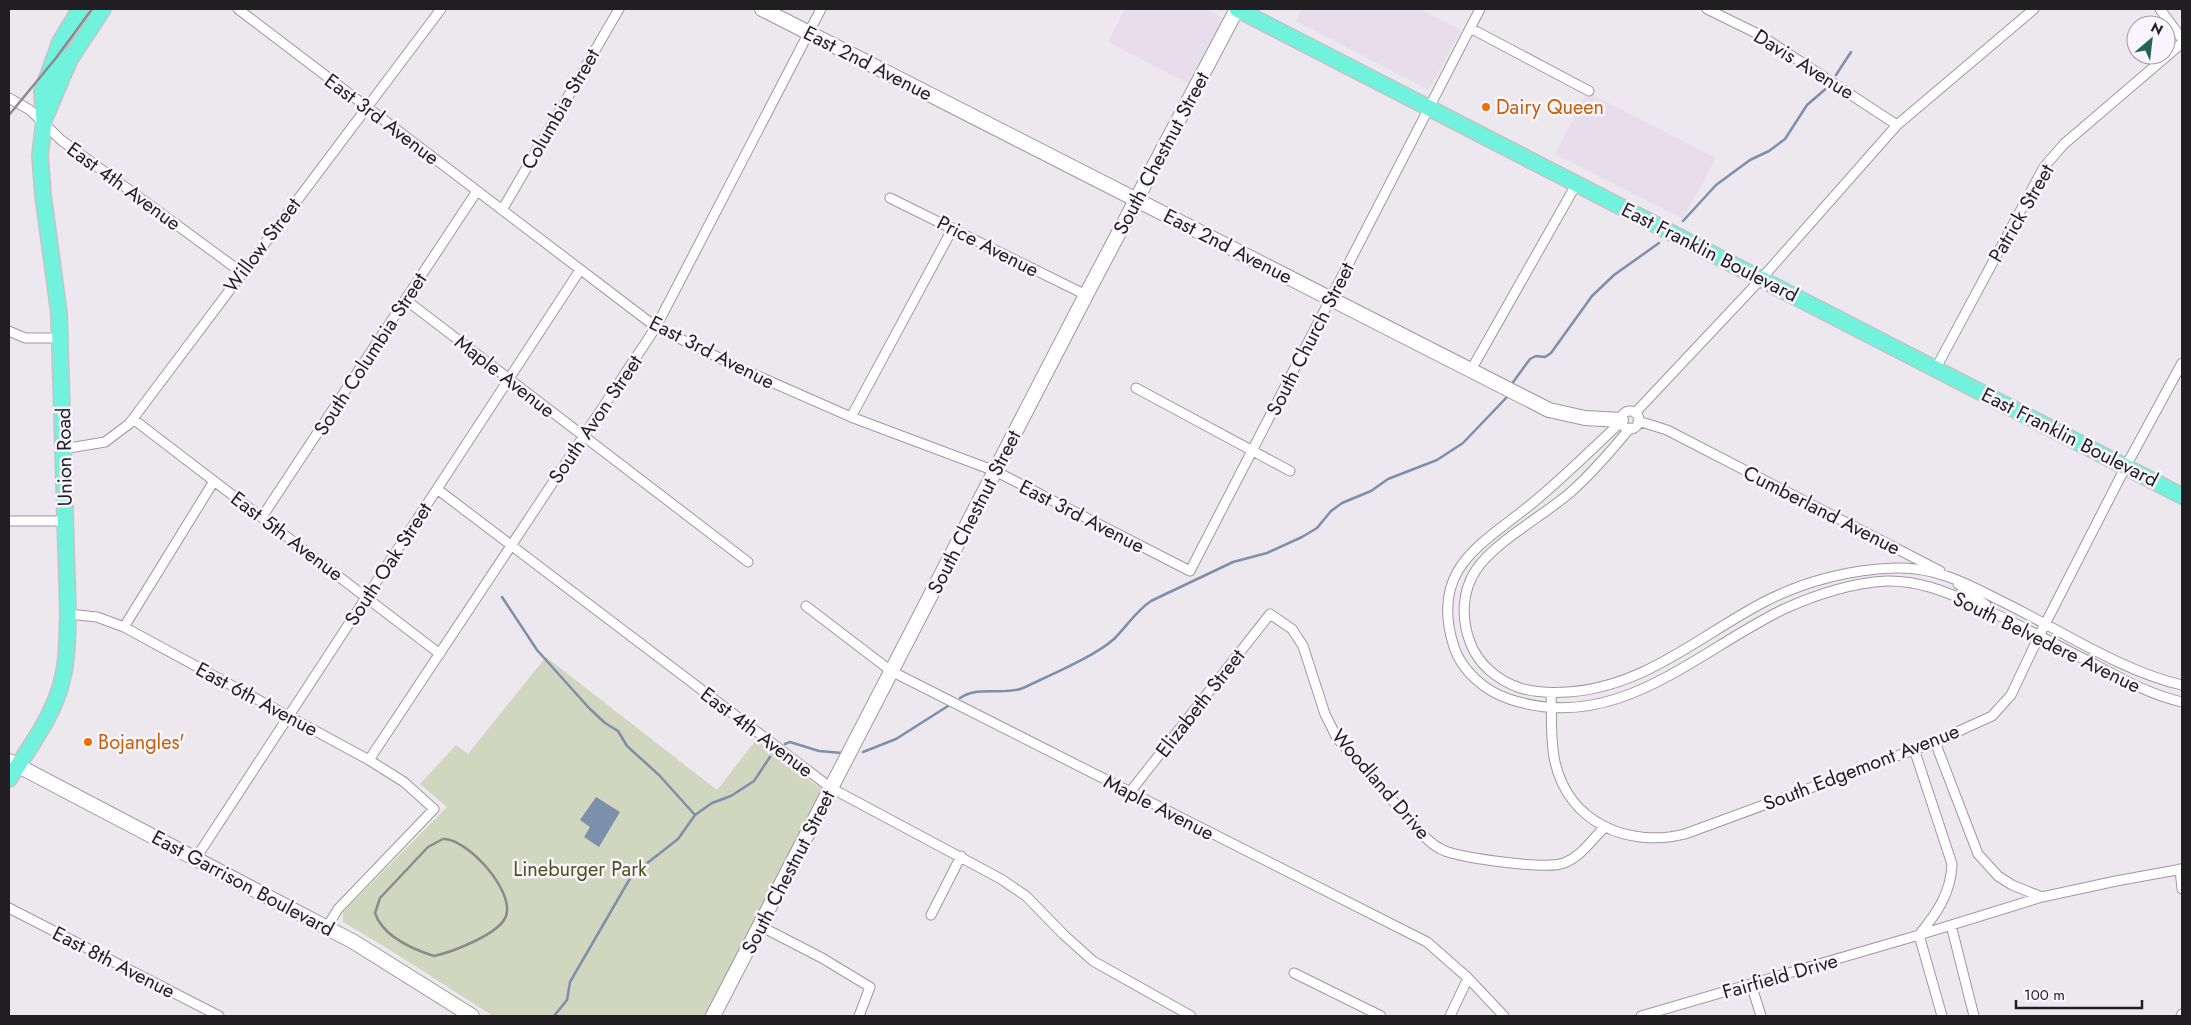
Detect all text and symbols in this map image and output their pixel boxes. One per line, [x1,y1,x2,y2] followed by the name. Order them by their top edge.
[2126,15,2176,65] north arrow
[2147,17,2167,40] text: N
[798,19,937,108] street label: East 2nd Avenue
[1748,22,1860,107] street label: Davis Avenue
[514,43,607,175] street label: Columbia Street
[318,67,445,172] street label: East 3rd Avenue
[1106,67,1217,240] street label: South Chestnut Street
[1496,93,1604,122] place label: Dairy Queen
[1480,101,1492,113] marker: Dairy Queen
[61,135,187,238] street label: East 4th Avenue
[1982,159,2061,268] street label: Patrick Street
[217,192,308,299] street label: Willow Street
[1616,195,1803,310] street label: East Franklin Boulevard
[1158,202,1297,291] street label: East 2nd Avenue
[932,208,1044,285] street label: Price Avenue
[1259,257,1362,421] street label: South Church Street
[307,267,434,441] street label: South Columbia Street
[644,308,779,396] street label: East 3rd Avenue
[448,328,561,425] street label: Maple Avenue
[542,349,649,489] street label: South Avon Street
[1976,380,2163,495] street label: East Franklin Boulevard
[49,407,80,507] street label: Union Road
[921,425,1028,599] street label: South Chestnut Street
[1738,458,1905,563] street label: Cumberland Avenue
[1014,472,1149,560] street label: East 3rd Avenue
[224,484,349,588] street label: East 5th Avenue
[338,497,439,632] street label: South Oak Street
[1948,584,2145,701] street label: South Belvedere Avenue
[1149,643,1252,764] street label: Elizabeth Street
[191,655,323,744] street label: East 6th Avenue
[694,680,819,785] street label: East 4th Avenue
[1759,717,1963,818] street label: South Edgemont Avenue
[1324,723,1437,846] street label: Woodland Drive
[98,728,185,757] place label: Bojangles'
[82,736,94,748] marker: Bojangles'
[1099,767,1219,848] street label: Maple Avenue
[735,785,842,959] street label: South Chestnut Street
[146,823,339,944] street label: East Garrison Boulevard
[513,855,647,884] park label: Lineburger Park
[47,919,180,1006] street label: East 8th Avenue
[1719,946,1841,1007] street label: Fairfield Drive
[2016,978,2142,1010] scale bar
[2024,984,2065,1006] text: 100 m

